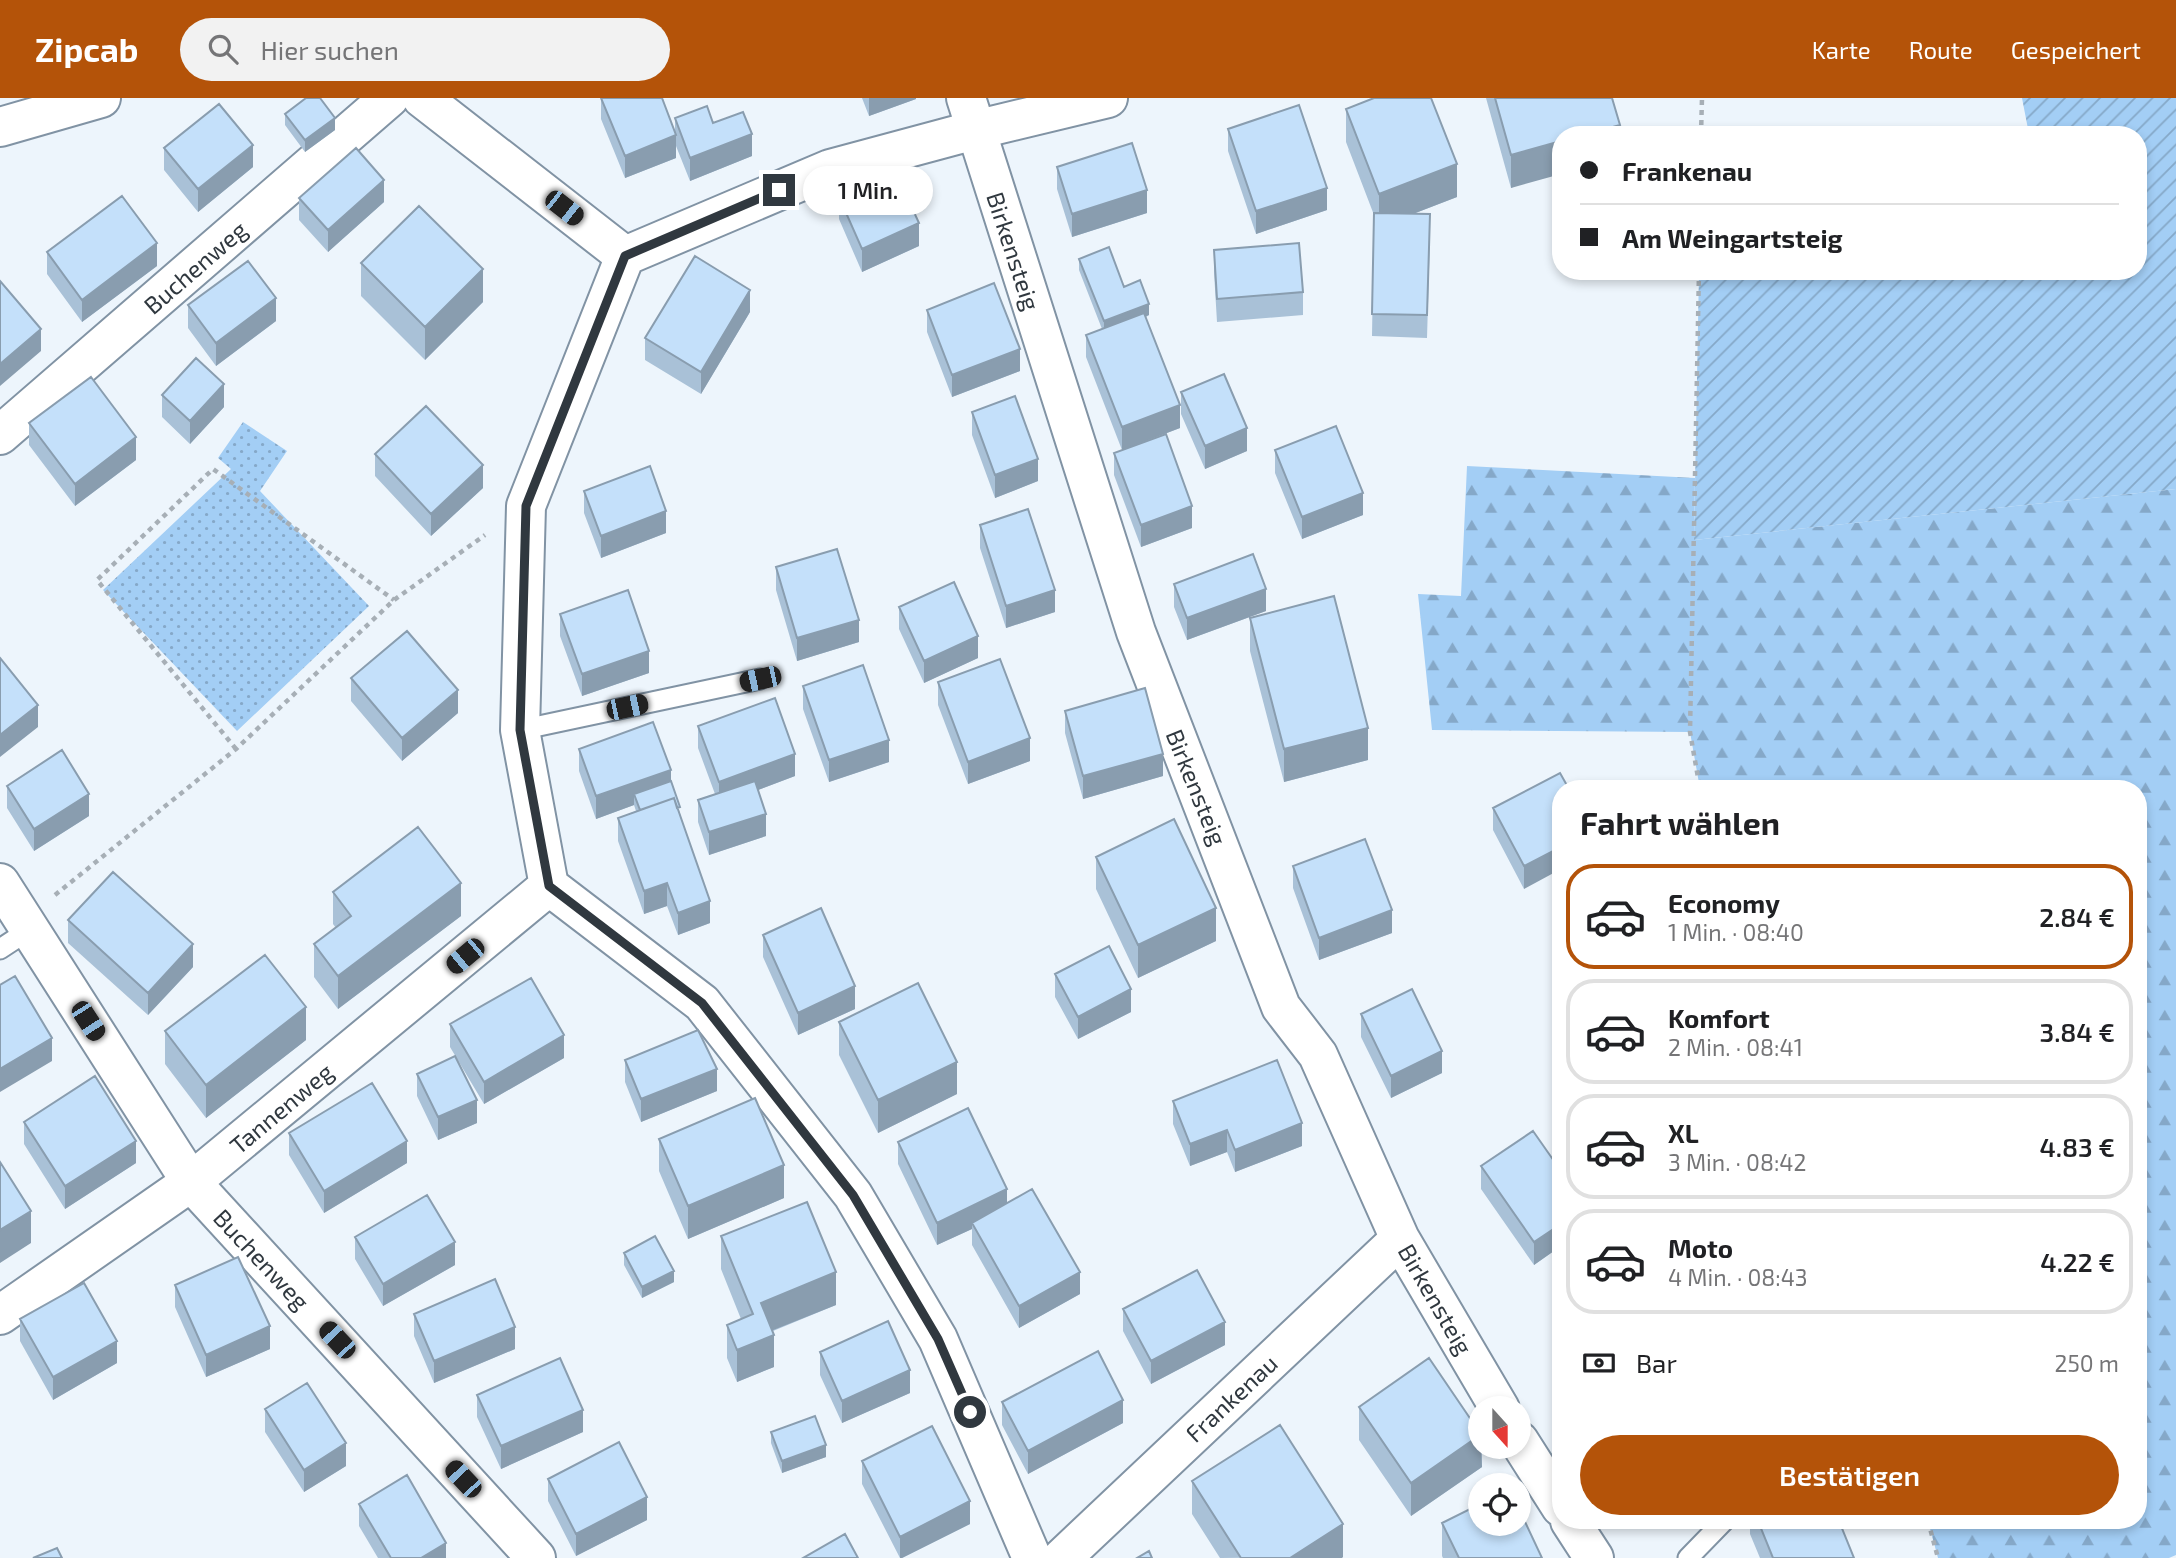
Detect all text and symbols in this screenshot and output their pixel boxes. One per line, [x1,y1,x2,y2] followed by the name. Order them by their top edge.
[180,18,670,81] search box
[35,29,138,69] text: Zipcab
[204,30,242,68] icon: search
[260,34,399,65] text: Hier suchen
[1812,35,1871,64] text: Karte
[1909,35,1973,64] text: Route
[2011,35,2141,64] text: Gespeichert
[1622,155,1752,186] text: Frankenau
[804,166,933,214] callout: 1 Min.
[763,174,795,206] route end
[838,176,898,204] text: 1 Min.
[541,187,588,229] car
[981,188,1047,314] street label: Birkensteig
[138,214,252,320] street label: Buchenweg
[1622,222,1843,253] text: Am Weingartsteig
[738,664,783,694] car
[605,692,650,722] car
[1161,725,1233,849] street label: Birkensteig
[1580,803,1780,841] text: Fahrt wählen
[1584,885,1647,948] icon: car
[1668,887,1780,918] text: Economy
[2039,901,2115,932] text: 2.84 €
[1668,918,1804,946] text: 1 Min. · 08:40
[443,934,488,978] car
[68,998,109,1044] car
[1584,1000,1647,1063] icon: car
[1668,1002,1770,1033] text: Komfort
[2040,1016,2115,1047] text: 3.84 €
[1668,1033,1803,1061] text: 2 Min. · 08:41
[224,1057,338,1159] street label: Tannenweg
[1584,1115,1647,1178] icon: car
[1668,1117,1699,1148] text: XL
[2040,1131,2115,1162] text: 4.83 €
[1668,1148,1806,1176] text: 3 Min. · 08:42
[208,1203,316,1315] street label: Buchenweg
[1584,1230,1647,1293] icon: car
[1668,1232,1733,1263] text: Moto
[1393,1239,1479,1359] street label: Birkensteig
[2040,1246,2115,1277] text: 4.22 €
[1668,1263,1808,1291] text: 4 Min. · 08:43
[315,1317,360,1363] car
[1580,1344,1618,1382] icon: cash
[1636,1347,1677,1378] text: Bar
[1179,1348,1283,1448] street label: Frankenau
[2055,1349,2119,1377] text: 250 m
[954,1396,986,1428] route start
[1468,1396,1531,1460] north arrow
[1468,1396,1531,1536] map controls
[1580,1435,2119,1515] button: Bestätigen
[441,1456,486,1502] car
[1468,1473,1531,1536] button: locate

